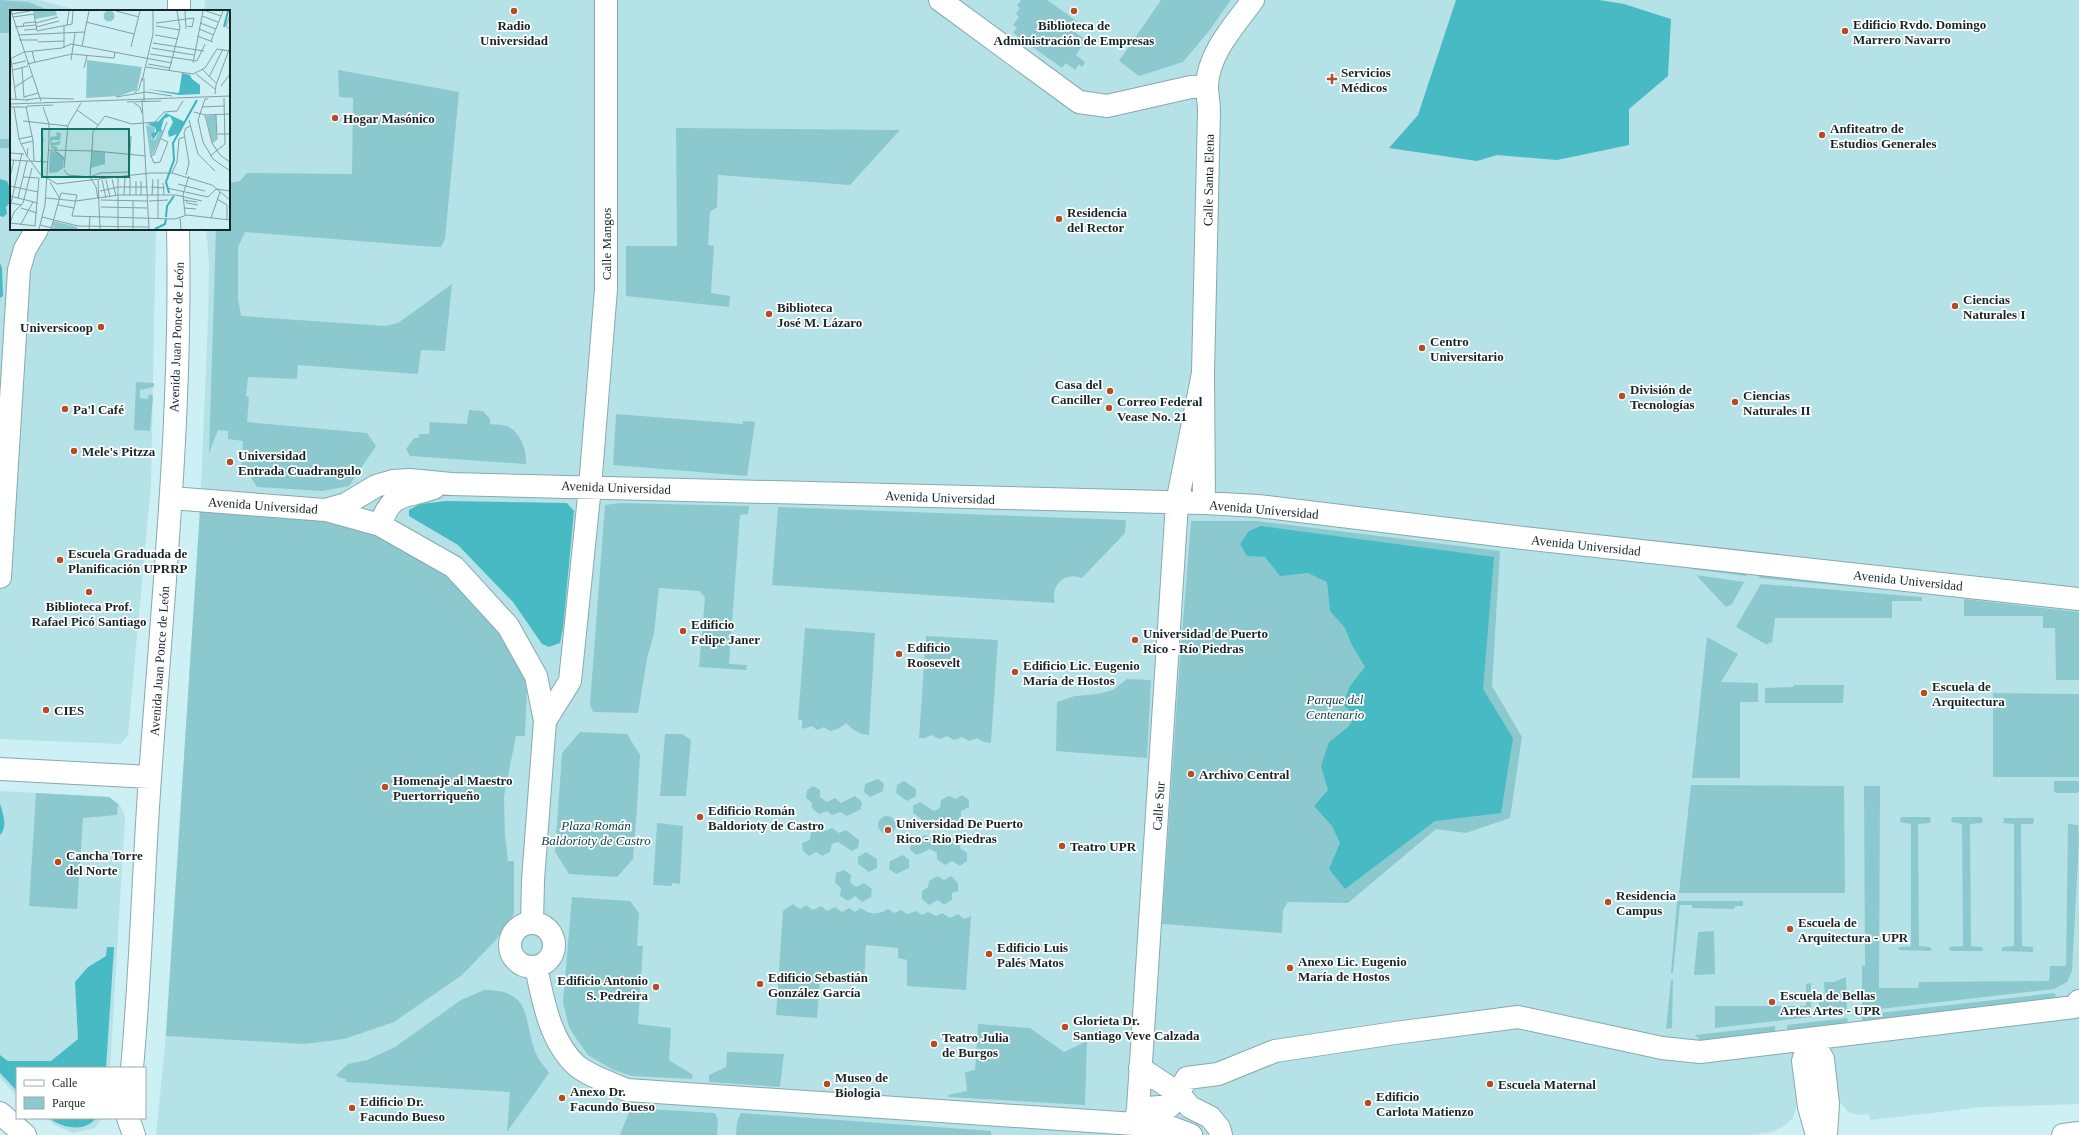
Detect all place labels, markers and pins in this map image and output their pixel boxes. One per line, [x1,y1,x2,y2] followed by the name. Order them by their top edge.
[509,6,519,16] marker: Radio Universidad
[1069,6,1079,16] marker: Biblioteca de Administración de Empresas
[1853,17,1986,47] place label: Edificio Rvdo. Domingo Marrero Navarro
[480,18,549,48] place label: Radio Universidad
[994,18,1154,48] place label: Biblioteca de Administración de Empresas
[1840,26,1850,36] marker: Edificio Rvdo. Domingo Marrero Navarro
[1341,65,1391,95] place label: Servicios Médicos
[1326,73,1338,85] marker: Servicios Médicos
[343,111,435,126] place label: Hogar Masónico
[330,113,340,123] marker: Hogar Masónico
[1830,121,1937,151] place label: Anfiteatro de Estudios Generales
[1817,130,1827,140] marker: Anfiteatro de Estudios Generales
[1067,205,1127,235] place label: Residencia del Rector
[1054,214,1064,224] marker: Residencia del Rector
[1963,292,2025,322] place label: Ciencias Naturales I
[777,300,862,330] place label: Biblioteca José M. Lázaro
[1950,301,1960,311] marker: Ciencias Naturales I
[764,309,774,319] marker: Biblioteca José M. Lázaro
[20,320,93,335] place label: Universicoop
[96,322,106,332] marker: Universicoop
[1430,334,1504,364] place label: Centro Universitario
[1417,343,1427,353] marker: Centro Universitario
[1051,377,1102,407] place label: Casa del Canciller
[1630,382,1695,412] place label: División de Tecnologías
[1105,386,1115,396] marker: Casa del Canciller
[1743,388,1811,418] place label: Ciencias Naturales II
[1617,391,1627,401] marker: División de Tecnologías
[1117,394,1203,424] place label: Correo Federal Vease No. 21
[1730,397,1740,407] marker: Ciencias Naturales II
[73,402,124,417] place label: Pa'l Café
[1104,403,1114,413] marker: Correo Federal Vease No. 21
[60,404,70,414] marker: Pa'l Café
[82,444,156,459] place label: Mele's Pitzza
[69,446,79,456] marker: Mele's Pitzza
[238,448,361,478] place label: Universidad Entrada Cuadrangulo
[225,457,235,467] marker: Universidad Entrada Cuadrangulo
[68,546,188,576] place label: Escuela Graduada de Planificación UPRRP
[55,555,65,565] marker: Escuela Graduada de Planificación UPRRP
[84,587,94,597] marker: Biblioteca Prof. Rafael Picó Santiago
[32,599,146,629] place label: Biblioteca Prof. Rafael Picó Santiago
[691,617,760,647] place label: Edificio Felipe Janer
[678,626,688,636] marker: Edificio Felipe Janer
[1143,626,1268,656] place label: Universidad de Puerto Rico - Río Piedras
[1130,635,1140,645] marker: Universidad de Puerto Rico - Río Piedras
[907,640,961,670] place label: Edificio Roosevelt
[894,649,904,659] marker: Edificio Roosevelt
[1023,658,1140,688] place label: Edificio Lic. Eugenio María de Hostos
[1010,667,1020,677] marker: Edificio Lic. Eugenio María de Hostos
[1932,679,2005,709] place label: Escuela de Arquitectura
[1919,688,1929,698] marker: Escuela de Arquitectura
[54,703,84,718] place label: CIES
[41,705,51,715] marker: CIES
[1199,767,1290,782] place label: Archivo Central
[1186,769,1196,779] marker: Archivo Central
[393,773,513,803] place label: Homenaje al Maestro Puertorriqueño
[380,782,390,792] marker: Homenaje al Maestro Puertorriqueño
[708,803,824,833] place label: Edificio Román Baldorioty de Castro
[695,812,705,822] marker: Edificio Román Baldorioty de Castro
[896,816,1023,846] place label: Universidad De Puerto Rico - Rio Piedras
[883,825,893,835] marker: Universidad De Puerto Rico - Rio Piedras
[1070,839,1137,854] place label: Teatro UPR
[1057,841,1067,851] marker: Teatro UPR
[66,848,143,878] place label: Cancha Torre del Norte
[53,857,63,867] marker: Cancha Torre del Norte
[1616,888,1676,918] place label: Residencia Campus
[1603,897,1613,907] marker: Residencia Campus
[1798,915,1909,945] place label: Escuela de Arquitectura - UPR
[1785,924,1795,934] marker: Escuela de Arquitectura - UPR
[997,940,1068,970] place label: Edificio Luis Palés Matos
[984,949,994,959] marker: Edificio Luis Palés Matos
[1298,954,1407,984] place label: Anexo Lic. Eugenio María de Hostos
[1285,963,1295,973] marker: Anexo Lic. Eugenio María de Hostos
[768,970,869,1000] place label: Edificio Sebastián González García
[557,973,648,1003] place label: Edificio Antonio S. Pedreira
[755,979,765,989] marker: Edificio Sebastián González García
[651,982,661,992] marker: Edificio Antonio S. Pedreira
[1780,988,1881,1018] place label: Escuela de Bellas Artes Artes - UPR
[1767,997,1777,1007] marker: Escuela de Bellas Artes Artes - UPR
[1073,1013,1200,1043] place label: Glorieta Dr. Santiago Veve Calzada
[1060,1022,1070,1032] marker: Glorieta Dr. Santiago Veve Calzada
[942,1030,1009,1060] place label: Teatro Julia de Burgos
[929,1039,939,1049] marker: Teatro Julia de Burgos
[835,1070,888,1100] place label: Museo de Biologia
[1498,1077,1596,1092] place label: Escuela Maternal
[822,1079,832,1089] marker: Museo de Biologia
[1485,1079,1495,1089] marker: Escuela Maternal
[570,1084,655,1114] place label: Anexo Dr. Facundo Bueso
[1376,1089,1474,1119] place label: Edificio Carlota Matienzo
[557,1093,567,1103] marker: Anexo Dr. Facundo Bueso
[360,1094,445,1124] place label: Edificio Dr. Facundo Bueso
[1363,1098,1373,1108] marker: Edificio Carlota Matienzo
[347,1103,357,1113] marker: Edificio Dr. Facundo Bueso

